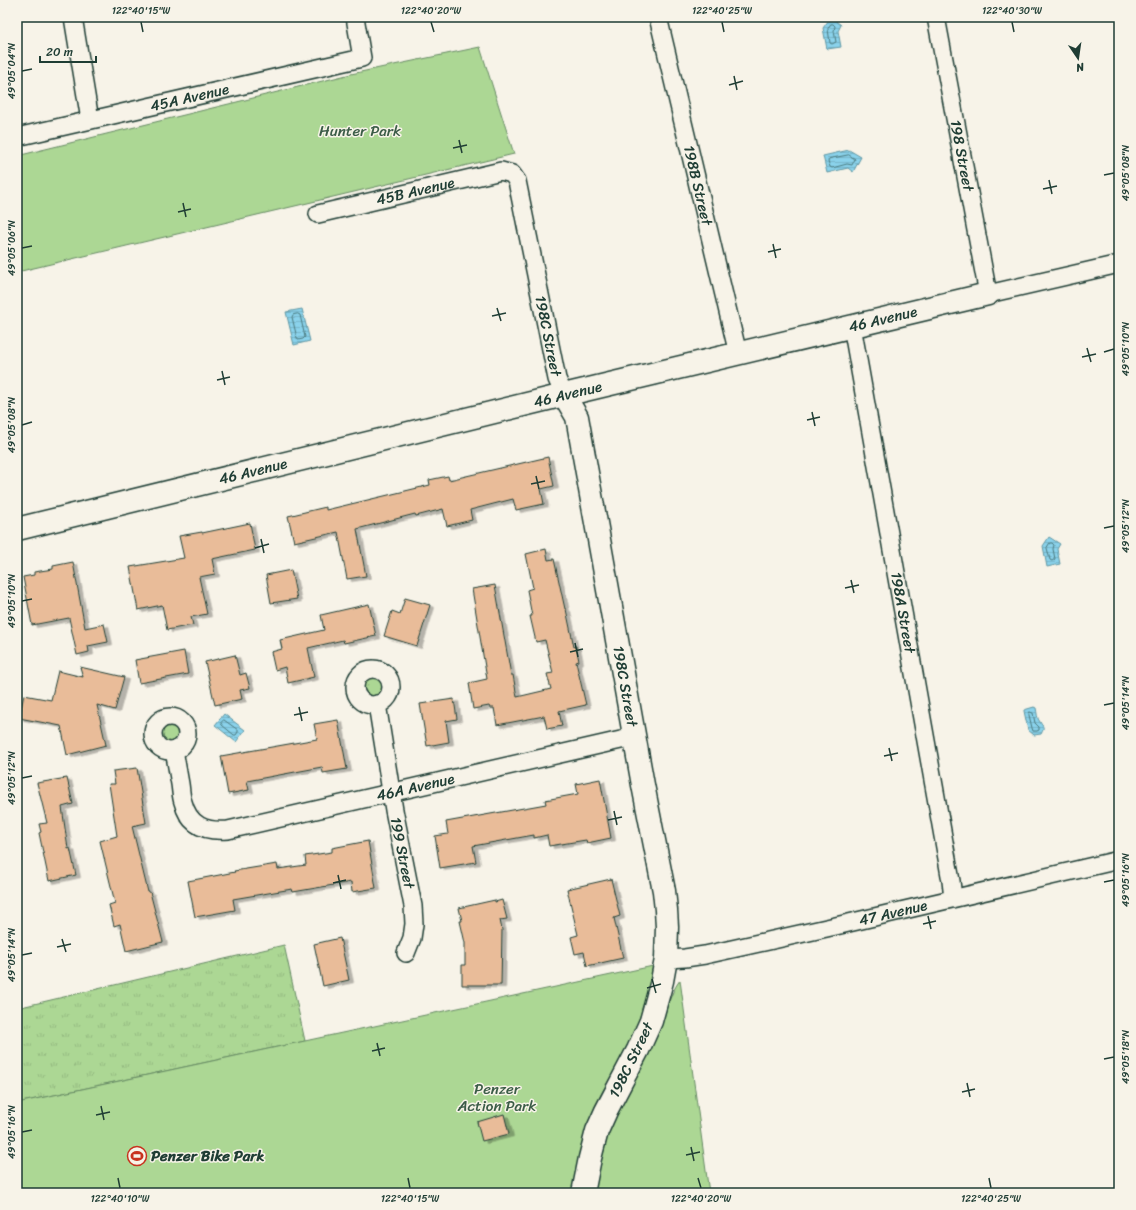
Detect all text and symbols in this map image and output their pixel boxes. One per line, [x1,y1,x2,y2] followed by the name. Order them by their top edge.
[112,2,171,20] text: 122°40'15"W
[401,2,461,20] text: 122°40'20"W
[692,2,752,20] text: 122°40'25"W
[982,2,1042,20] text: 122°40'30"W
[40,38,96,64] scale bar
[1058,38,1098,78] north arrow
[46,41,73,63] text: 20 m
[3,43,21,99] text: 49°05'04"N
[1074,57,1087,77] text: N
[148,76,232,119] street label: 45A Avenue
[319,118,401,144] park label: Hunter Park
[943,118,982,194] street label: 198 Street
[676,143,720,229] street label: 198B Street
[1117,145,1135,201] text: 49°05'08"N
[374,169,457,213] street label: 45B Avenue
[3,220,21,276] text: 49°05'06"N
[527,293,569,379] street label: 198C Street
[846,298,920,340] street label: 46 Avenue
[1117,322,1135,376] text: 49°05'10"N
[531,373,605,415] street label: 46 Avenue
[3,397,21,453] text: 49°05'08"N
[216,450,290,492] street label: 46 Avenue
[1117,499,1135,553] text: 49°05'12"N
[883,570,923,656] street label: 198A Street
[3,574,21,628] text: 49°05'10"N
[605,644,645,730] street label: 198C Street
[1117,676,1135,730] text: 49°05'14"N
[3,751,21,805] text: 49°05'12"N
[374,766,457,809] street label: 46A Avenue
[383,815,422,892] street label: 199 Street
[1117,853,1135,907] text: 49°05'16"N
[856,892,930,933] street label: 47 Avenue
[3,928,21,982] text: 49°05'14"N
[601,1017,661,1102] street label: 198C Street
[1117,1030,1135,1084] text: 49°05'18"N
[457,1076,536,1119] park label: Penzer Action Park
[3,1105,21,1159] text: 49°05'16"N
[151,1143,264,1169] place label: Penzer Bike Park
[126,1145,148,1167] sports icon: Penzer Bike Park
[91,1190,150,1208] text: 122°40'10"W
[381,1190,440,1208] text: 122°40'15"W
[671,1190,731,1208] text: 122°40'20"W
[961,1190,1021,1208] text: 122°40'25"W

